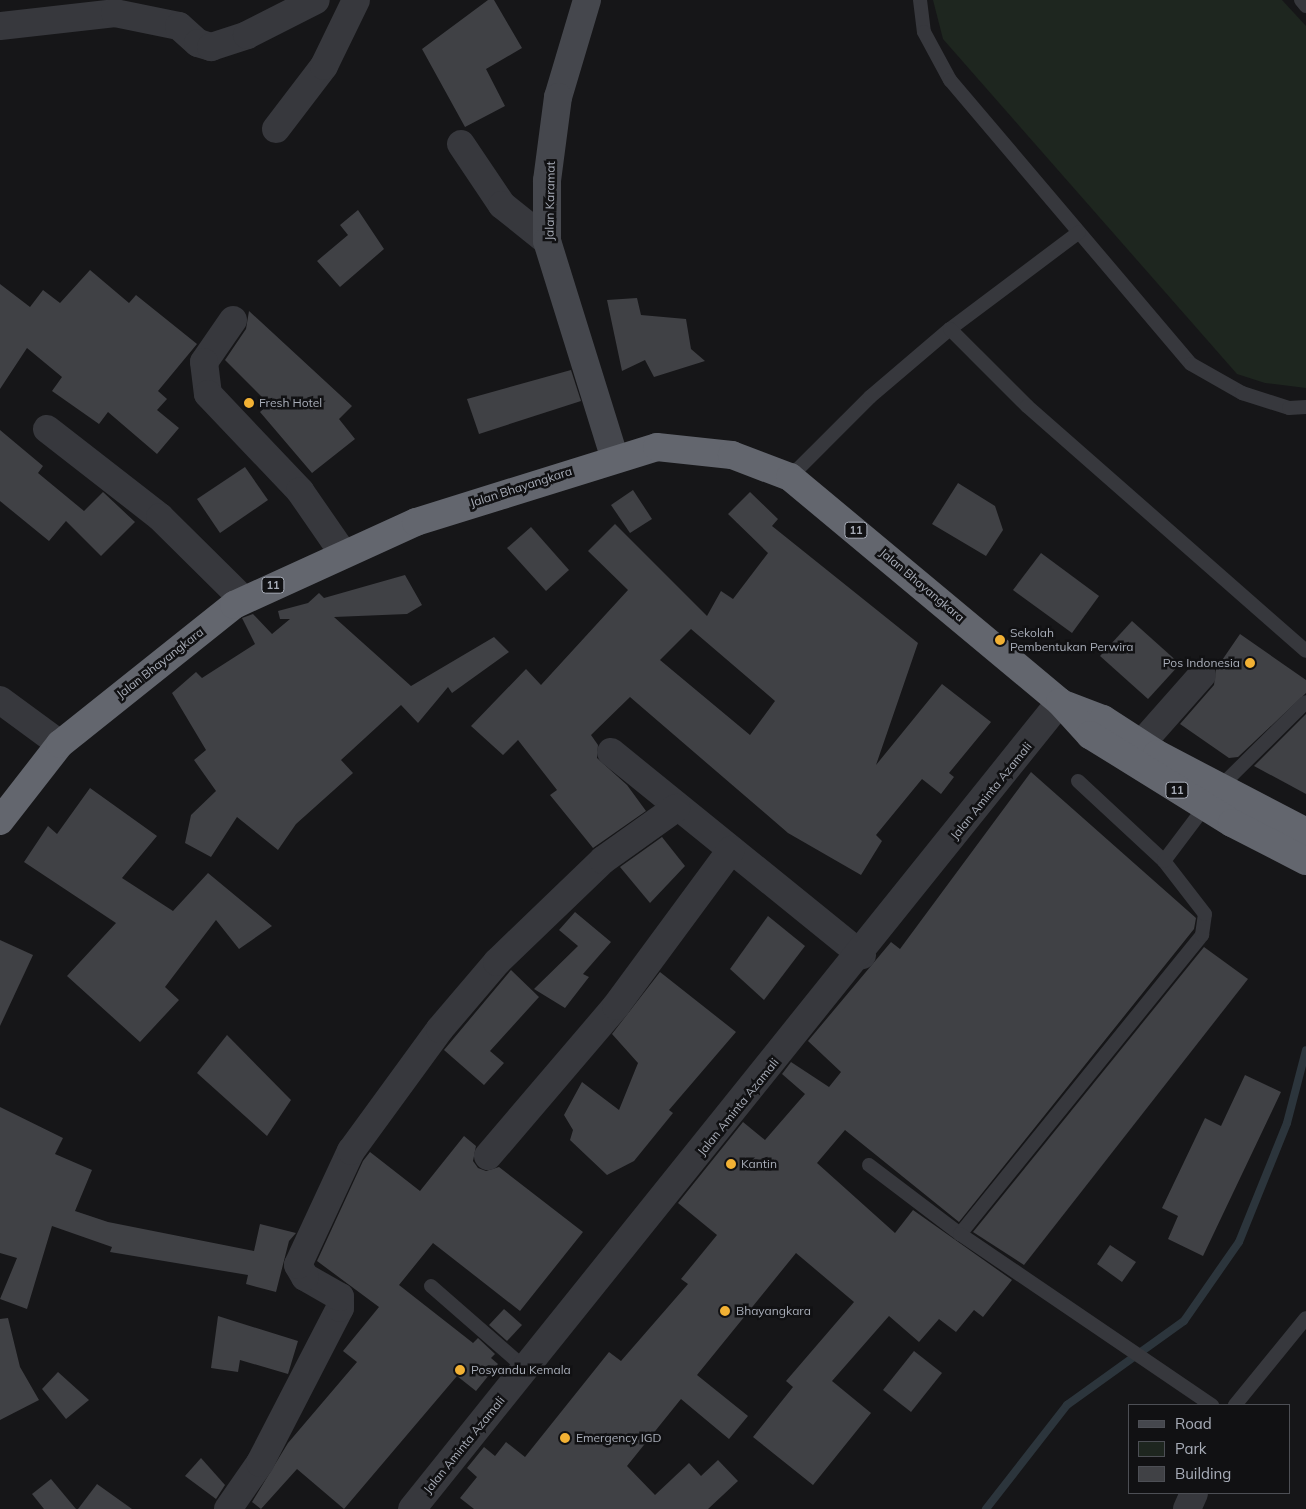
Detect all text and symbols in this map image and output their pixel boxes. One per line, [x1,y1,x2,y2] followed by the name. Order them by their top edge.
[542,161,558,241] street label: Jalan Karamat
[259,396,322,410] place label: Fresh Hotel
[243,397,255,409] marker: Fresh Hotel
[468,464,574,510] street label: Jalan Bhayangkara
[844,522,868,538] road number: 11
[877,545,967,625] street label: Jalan Bhayangkara
[260,576,286,594] road number: 11
[114,625,206,701] street label: Jalan Bhayangkara
[1010,626,1134,654] place label: Sekolah Pembentukan Perwira
[994,634,1006,646] marker: Sekolah Pembentukan Perwira
[1163,656,1240,670] place label: Pos Indonesia
[1244,657,1256,669] marker: Pos Indonesia
[947,740,1035,842] street label: Jalan Aminta Azamali
[1164,782,1190,798] road number: 11
[694,1056,782,1158] street label: Jalan Aminta Azamali
[741,1157,777,1171] place label: Kantin
[725,1158,737,1170] marker: Kantin
[718,1304,732,1318] marker: Bhayangkara
[736,1304,811,1318] place label: Bhayangkara
[453,1363,467,1377] marker: Posyandu Kemala
[471,1363,571,1377] place label: Posyandu Kemala
[420,1394,508,1496] street label: Jalan Aminta Azamali
[1128,1404,1291,1494] legend
[1175,1414,1212,1433] text: Road
[558,1431,572,1445] marker: Emergency IGD
[576,1431,662,1445] place label: Emergency IGD
[1175,1439,1207,1458] text: Park
[1175,1464,1231,1483] text: Building

